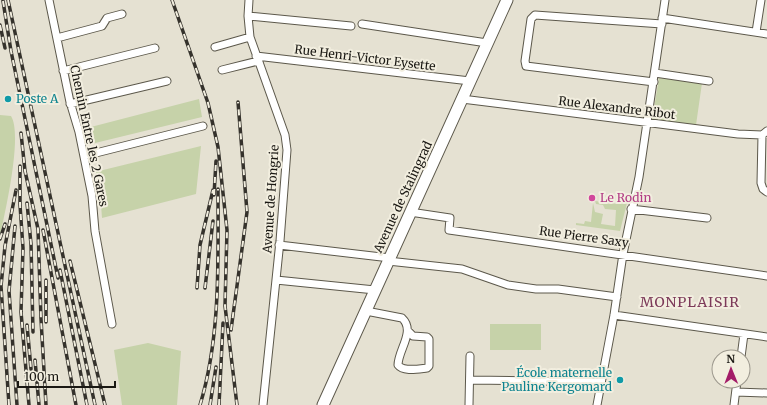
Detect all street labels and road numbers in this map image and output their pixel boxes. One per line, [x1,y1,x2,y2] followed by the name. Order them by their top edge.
[294,41,436,74] street label: Rue Henri-Victor Eysette
[67,64,112,208] street label: Chemin Entre les 2 Gares
[558,93,677,122] street label: Rue Alexandre Ribot
[370,139,435,256] street label: Avenue de Stalingrad
[259,144,282,255] street label: Avenue de Hongrie
[538,223,630,250] street label: Rue Pierre Saxy

